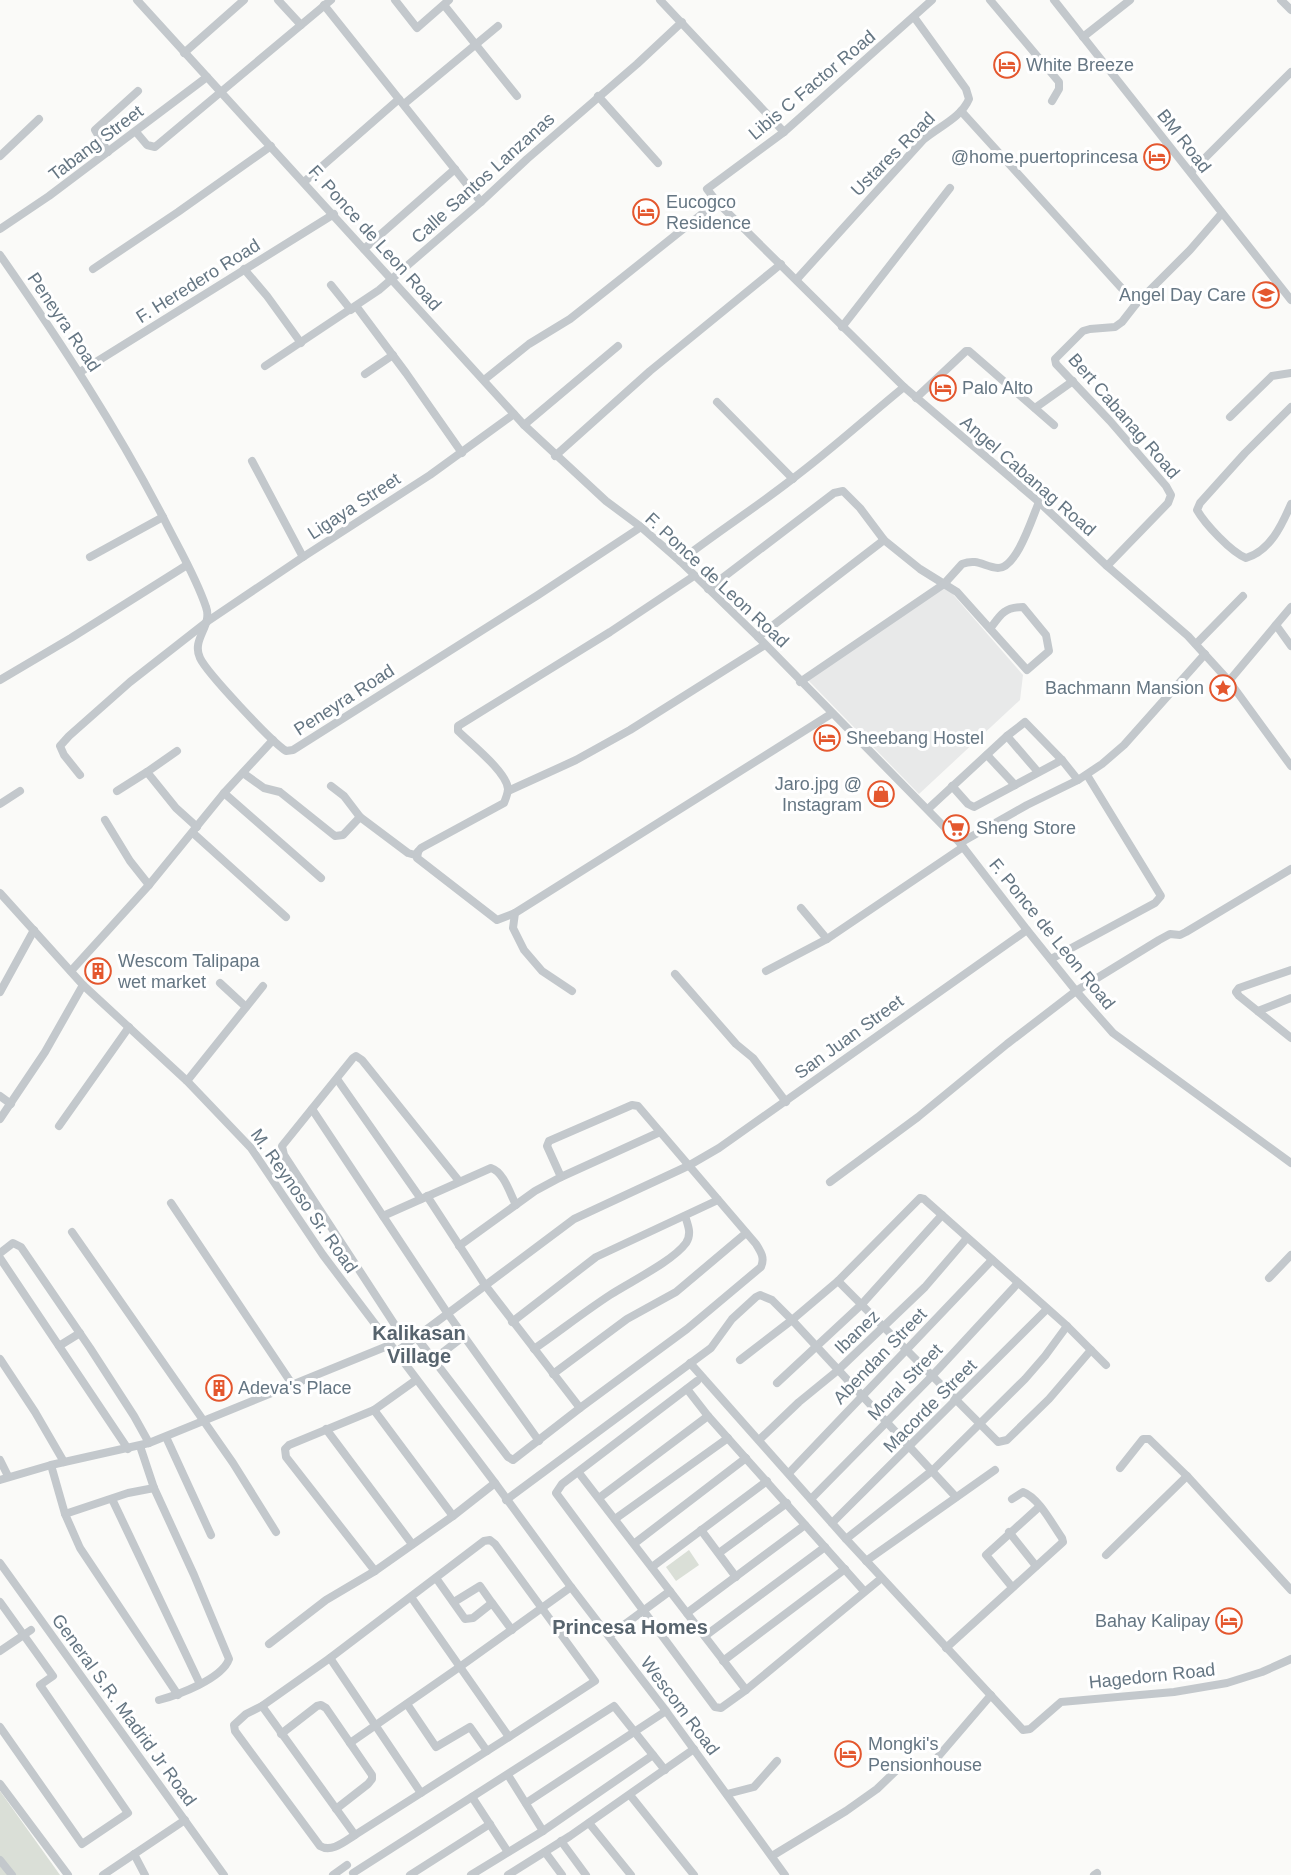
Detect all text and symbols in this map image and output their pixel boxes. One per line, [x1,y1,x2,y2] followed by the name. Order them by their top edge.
[745,26,879,144] street label: Libis C Factor Road
[992,50,1022,80] hotel icon: White Breeze
[1026,55,1134,75] place label: White Breeze
[45,101,147,185] street label: Tabang Street
[1153,105,1215,177] street label: BM Road
[847,108,939,200] street label: Ustares Road
[408,109,558,247] street label: Calle Santos Lanzanas
[1142,142,1172,172] hotel icon: @home.puertoprincesa
[951,147,1139,167] place label: @home.puertoprincesa
[305,161,445,315] street label: F. Ponce de Leon Road
[666,192,751,233] place label: Eucogco Residence
[631,197,661,227] hotel icon: Eucogco Residence
[132,235,264,327] street label: F. Heredero Road
[24,269,104,375] street label: Peneyra Road
[1251,280,1281,310] school or university icon: Angel Day Care
[1119,285,1246,305] place label: Angel Day Care
[1064,349,1184,483] street label: Bert Cabanag Road
[928,373,958,403] hotel icon: Palo Alto
[962,378,1033,398] place label: Palo Alto
[956,412,1100,540] street label: Angel Cabanag Road
[304,469,404,543] street label: Ligaya Street
[641,509,793,651] street label: F. Ponce de Leon Road
[290,660,398,740] street label: Peneyra Road
[1208,673,1238,703] place icon: Bachmann Mansion
[1045,678,1204,698] place label: Bachmann Mansion
[812,723,842,753] hotel icon: Sheebang Hostel
[846,728,984,748] place label: Sheebang Hostel
[775,774,862,815] place label: Jaro.jpg @ Instagram
[866,779,896,809] shop icon: Jaro.jpg @ Instagram
[941,813,971,843] supermarket icon: Sheng Store
[976,818,1076,838] place label: Sheng Store
[985,855,1119,1013] street label: F. Ponce de Leon Road
[117,951,260,992] place label: Wescom Talipapa wet market
[83,956,113,986] building icon: Wescom Talipapa wet market
[791,991,907,1083] street label: San Juan Street
[247,1125,361,1277] street label: M. Reynoso Sr. Road
[829,1304,931,1408] street label: Abendan Street
[831,1306,883,1358] street label: Ibanez
[372,1322,466,1367] district label: Kalikasan Village
[864,1340,946,1424] street label: Moral Street
[879,1355,981,1457] street label: Macorde Street
[204,1373,234,1403] building icon: Adeva's Place
[238,1378,352,1398] place label: Adeva's Place
[1214,1606,1244,1636] hotel icon: Bahay Kalipay
[48,1610,200,1810] street label: General S.R. Madrid Jr Road
[1095,1611,1210,1631] place label: Bahay Kalipay
[552,1616,708,1638] district label: Princesa Homes
[637,1653,723,1759] street label: Wescom Road
[1088,1659,1216,1693] street label: Hagedorn Road
[868,1734,982,1775] place label: Mongki's Pensionhouse
[833,1739,863,1769] hotel icon: Mongki's Pensionhouse

